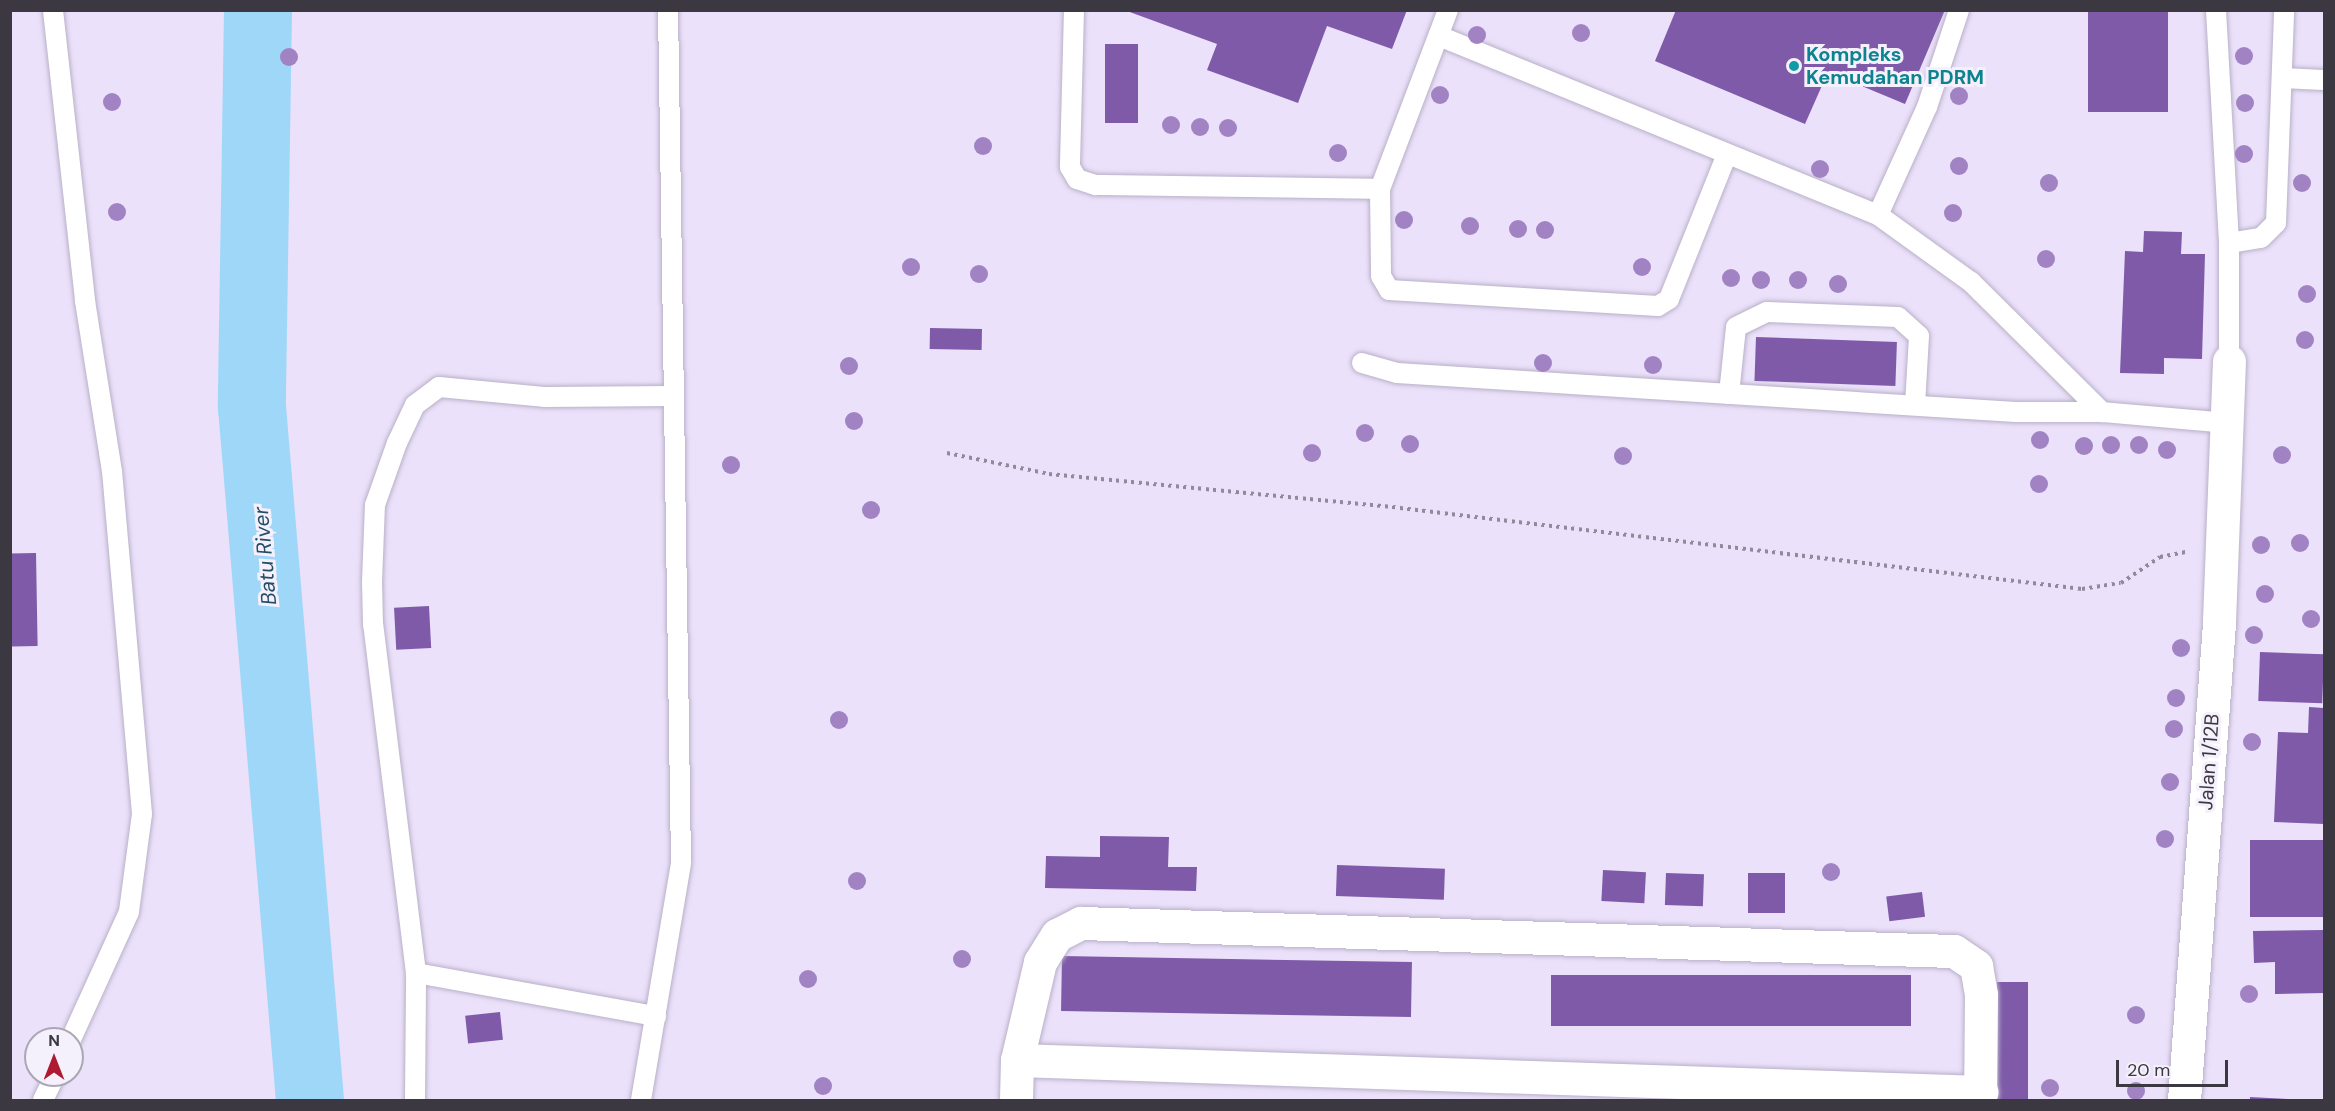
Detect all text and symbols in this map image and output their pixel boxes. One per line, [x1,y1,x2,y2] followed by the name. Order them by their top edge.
[1806,42,1984,89] place label: Kompleks Kemudahan PDRM
[1787,59,1801,73] marker: Kompleks Kemudahan PDRM
[248,506,282,606] water label: Batu River
[2194,713,2224,811] street label: Jalan 1/12B
[24,1027,84,1087] north arrow
[48,1030,60,1051] text: N
[2119,1048,2232,1086] scale bar
[2127,1058,2170,1082] text: 20 m

